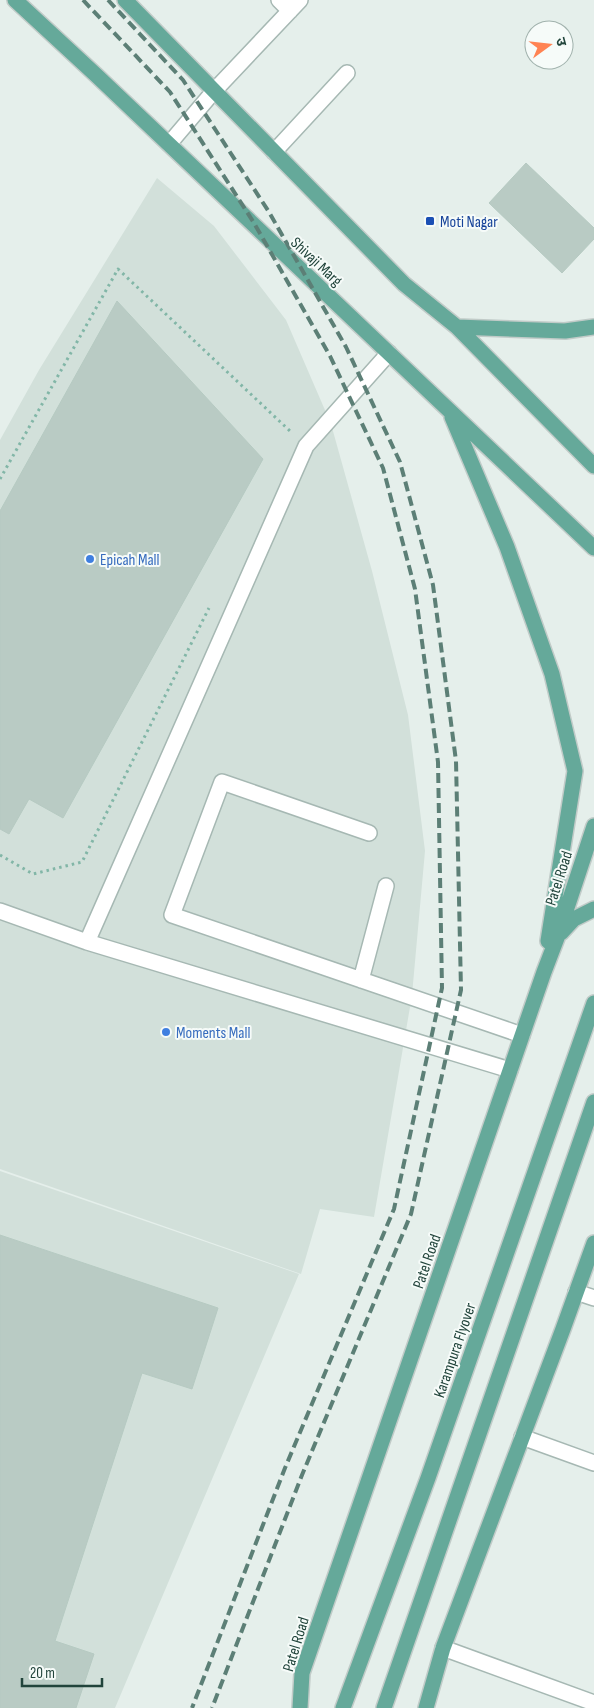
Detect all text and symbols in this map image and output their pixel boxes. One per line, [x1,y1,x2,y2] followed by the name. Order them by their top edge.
[524,20,574,70] north arrow
[552,36,571,49] text: उ
[440,213,498,232] place label: Moti Nagar
[424,215,436,227] marker: Moti Nagar
[286,234,346,291] street label: Shivaji Marg
[100,551,160,570] place label: Epicah Mall
[84,553,96,565] marker: Epicah Mall
[542,849,577,908] street label: Patel Road
[176,1024,251,1043] place label: Moments Mall
[160,1026,172,1038] marker: Moments Mall
[409,1232,446,1291] street label: Patel Road
[430,1300,481,1400] street label: Karampura Flyover
[279,1615,314,1674] street label: Patel Road
[22,1656,102,1688] scale bar
[30,1664,55,1683] text: 20 m

